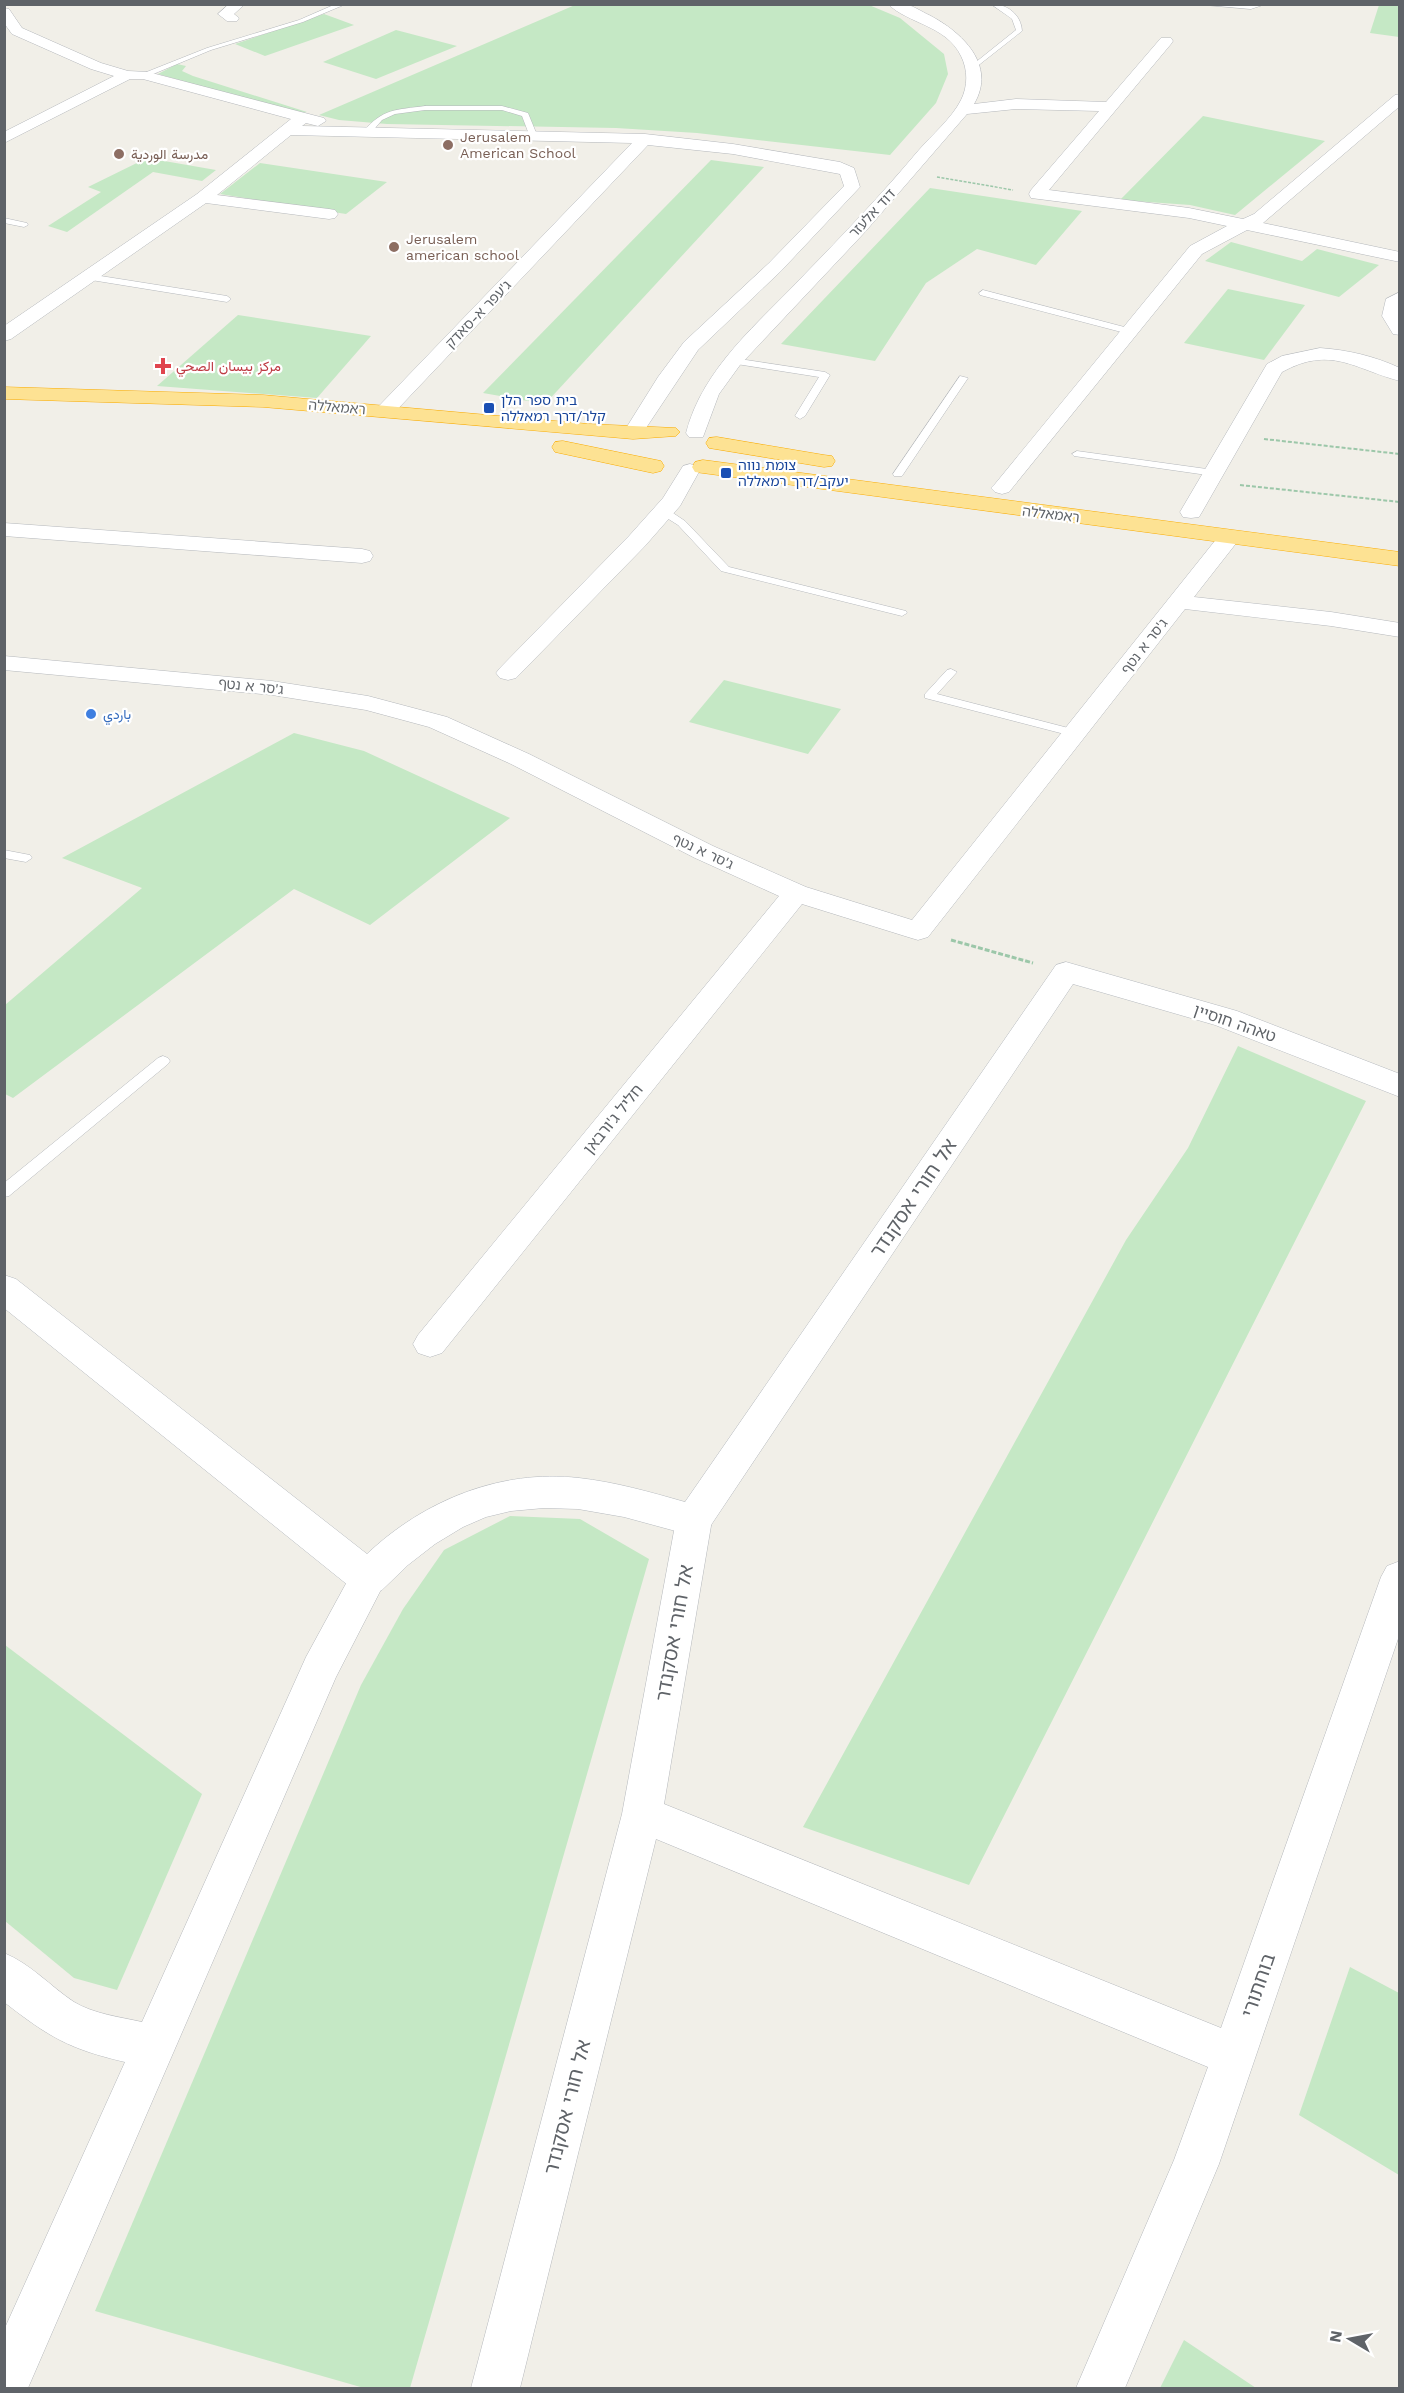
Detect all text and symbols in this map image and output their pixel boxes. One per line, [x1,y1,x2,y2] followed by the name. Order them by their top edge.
[460,129,577,161] place label: Jerusalem American School
[441,138,455,152] marker: Jerusalem American School
[131,146,208,163] place label: مدرسة الوردية
[112,147,126,161] marker: مدرسة الوردية
[846,185,899,241] street label: דוד אלעזר
[406,231,520,263] place label: Jerusalem american school
[387,240,401,254] marker: Jerusalem american school
[442,277,514,351] street label: ג'עפר א-סאדק
[154,357,172,375] marker: مركز بيسان الصحي
[176,358,281,378] place label: مركز بيسان الصحي
[501,392,606,424] place label: בית ספר הלן קלר/דרך רמאללה
[308,397,366,417] street label: ראמאללה
[482,401,496,415] marker: בית ספר הלן קלר/דרך רמאללה
[738,457,849,489] place label: צומת נווה יעקב/דרך רמאללה
[719,466,733,480] marker: צומת נווה יעקב/דרך רמאללה
[1021,503,1081,525] street label: ראמאללה
[1118,615,1170,677] street label: ג'סר א נטף
[218,675,284,697] street label: ג'סר א נטף
[103,706,131,726] place label: باردي
[84,707,98,721] marker: باردي
[670,830,736,872] street label: ג'סר א נטף
[1191,1000,1279,1046] street label: טאהה חוסיין
[579,1080,647,1158] street label: חליל ג'ורבאן
[864,1134,962,1262] street label: אל חורי אסקנדר
[650,1563,698,1703] street label: אל חורי אסקנדר
[1236,1950,1280,2020] street label: בוחתורי
[539,2037,595,2177] street label: אל חורי אסקנדר
[1320,2309,1380,2369] north arrow
[1325,2329,1346,2344] text: N

